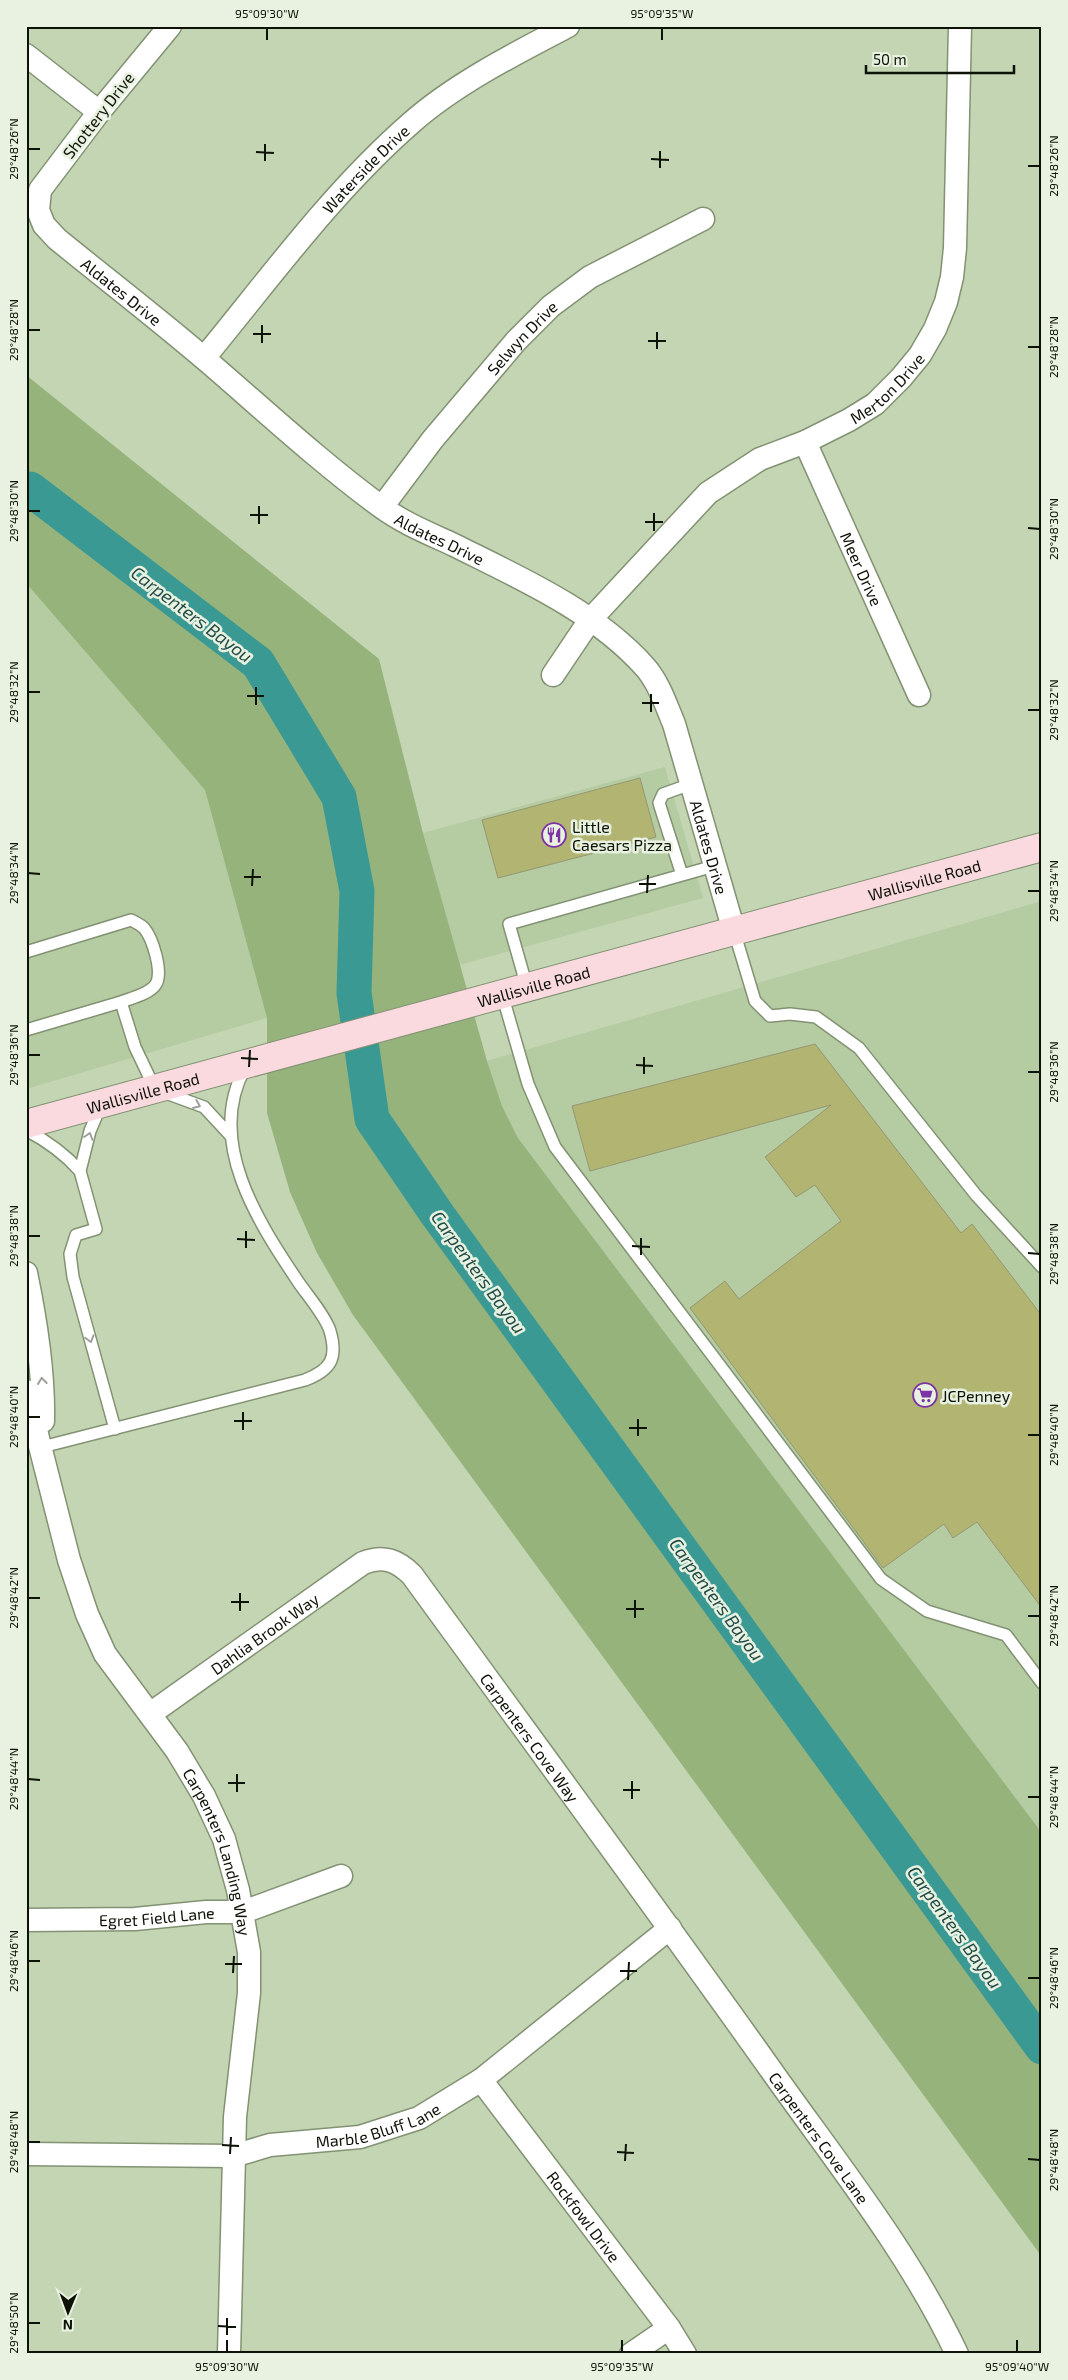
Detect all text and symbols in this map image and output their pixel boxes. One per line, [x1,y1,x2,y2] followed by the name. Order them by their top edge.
[235,6,299,20] text: 95°09'30"W
[631,6,693,20] text: 95°09'35"W
[866,42,1013,74] scale bar
[873,50,907,68] text: 50 m
[58,68,138,162] street label: Shottery Drive
[6,118,20,180] text: 29°48'26"N
[318,120,413,217] street label: Waterside Drive
[1046,135,1060,197] text: 29°48'26"N
[78,253,166,329] street label: Aldates Drive
[482,296,560,378] street label: Selwyn Drive
[6,299,20,361] text: 29°48'28"N
[1046,316,1060,378] text: 29°48'28"N
[846,349,928,427] street label: Merton Drive
[6,480,20,542] text: 29°48'30"N
[1046,498,1060,560] text: 29°48'30"N
[392,509,487,568] street label: Aldates Drive
[837,529,887,609] street label: Meer Drive
[127,561,257,667] water label: Carpenters Bayou
[6,661,20,723] text: 29°48'32"N
[1046,679,1060,741] text: 29°48'32"N
[687,798,732,896] street label: Aldates Drive
[572,817,672,854] place label: Little Caesars Pizza
[541,822,567,848] restaurant icon: Little Caesars Pizza
[6,842,20,904] text: 29°48'34"N
[866,855,983,904] street label: Wallisville Road
[1046,860,1060,922] text: 29°48'34"N
[475,961,592,1010] street label: Wallisville Road
[6,1024,20,1086] text: 29°48'36"N
[1046,1041,1060,1103] text: 29°48'36"N
[84,1068,201,1117] street label: Wallisville Road
[192,1098,201,1109] one-way arrow
[83,1133,93,1141] one-way arrow
[6,1205,20,1267] text: 29°48'38"N
[427,1206,531,1338] water label: Carpenters Bayou
[1046,1223,1060,1285] text: 29°48'38"N
[84,1335,94,1343] one-way arrow
[37,1377,48,1385] one-way arrow
[912,1382,938,1408] supermarket icon: JCPenney
[6,1386,20,1448] text: 29°48'40"N
[942,1386,1011,1405] place label: JCPenney
[1046,1404,1060,1466] text: 29°48'40"N
[665,1533,769,1665] water label: Carpenters Bayou
[6,1567,20,1629] text: 29°48'42"N
[1046,1585,1060,1647] text: 29°48'42"N
[207,1588,322,1678] street label: Dahlia Brook Way
[477,1669,584,1806] street label: Carpenters Cove Way
[6,1748,20,1810] text: 29°48'44"N
[180,1764,255,1938] street label: Carpenters Landing Way
[1046,1766,1060,1828] text: 29°48'44"N
[903,1861,1007,1993] water label: Carpenters Bayou
[99,1903,215,1929] street label: Egret Field Lane
[6,1930,20,1992] text: 29°48'46"N
[1046,1947,1060,2009] text: 29°48'46"N
[766,2068,874,2207] street label: Carpenters Cove Lane
[315,2098,443,2150] street label: Marble Bluff Lane
[6,2111,20,2173] text: 29°48'48"N
[1046,2129,1060,2191] text: 29°48'48"N
[544,2167,625,2265] street label: Rockfowl Drive
[42,2288,92,2338] north arrow
[6,2292,20,2354] text: 29°48'50"N
[63,2317,73,2334] text: N
[195,2359,259,2373] text: 95°09'30"W
[591,2359,653,2373] text: 95°09'35"W
[985,2359,1049,2373] text: 95°09'40"W

